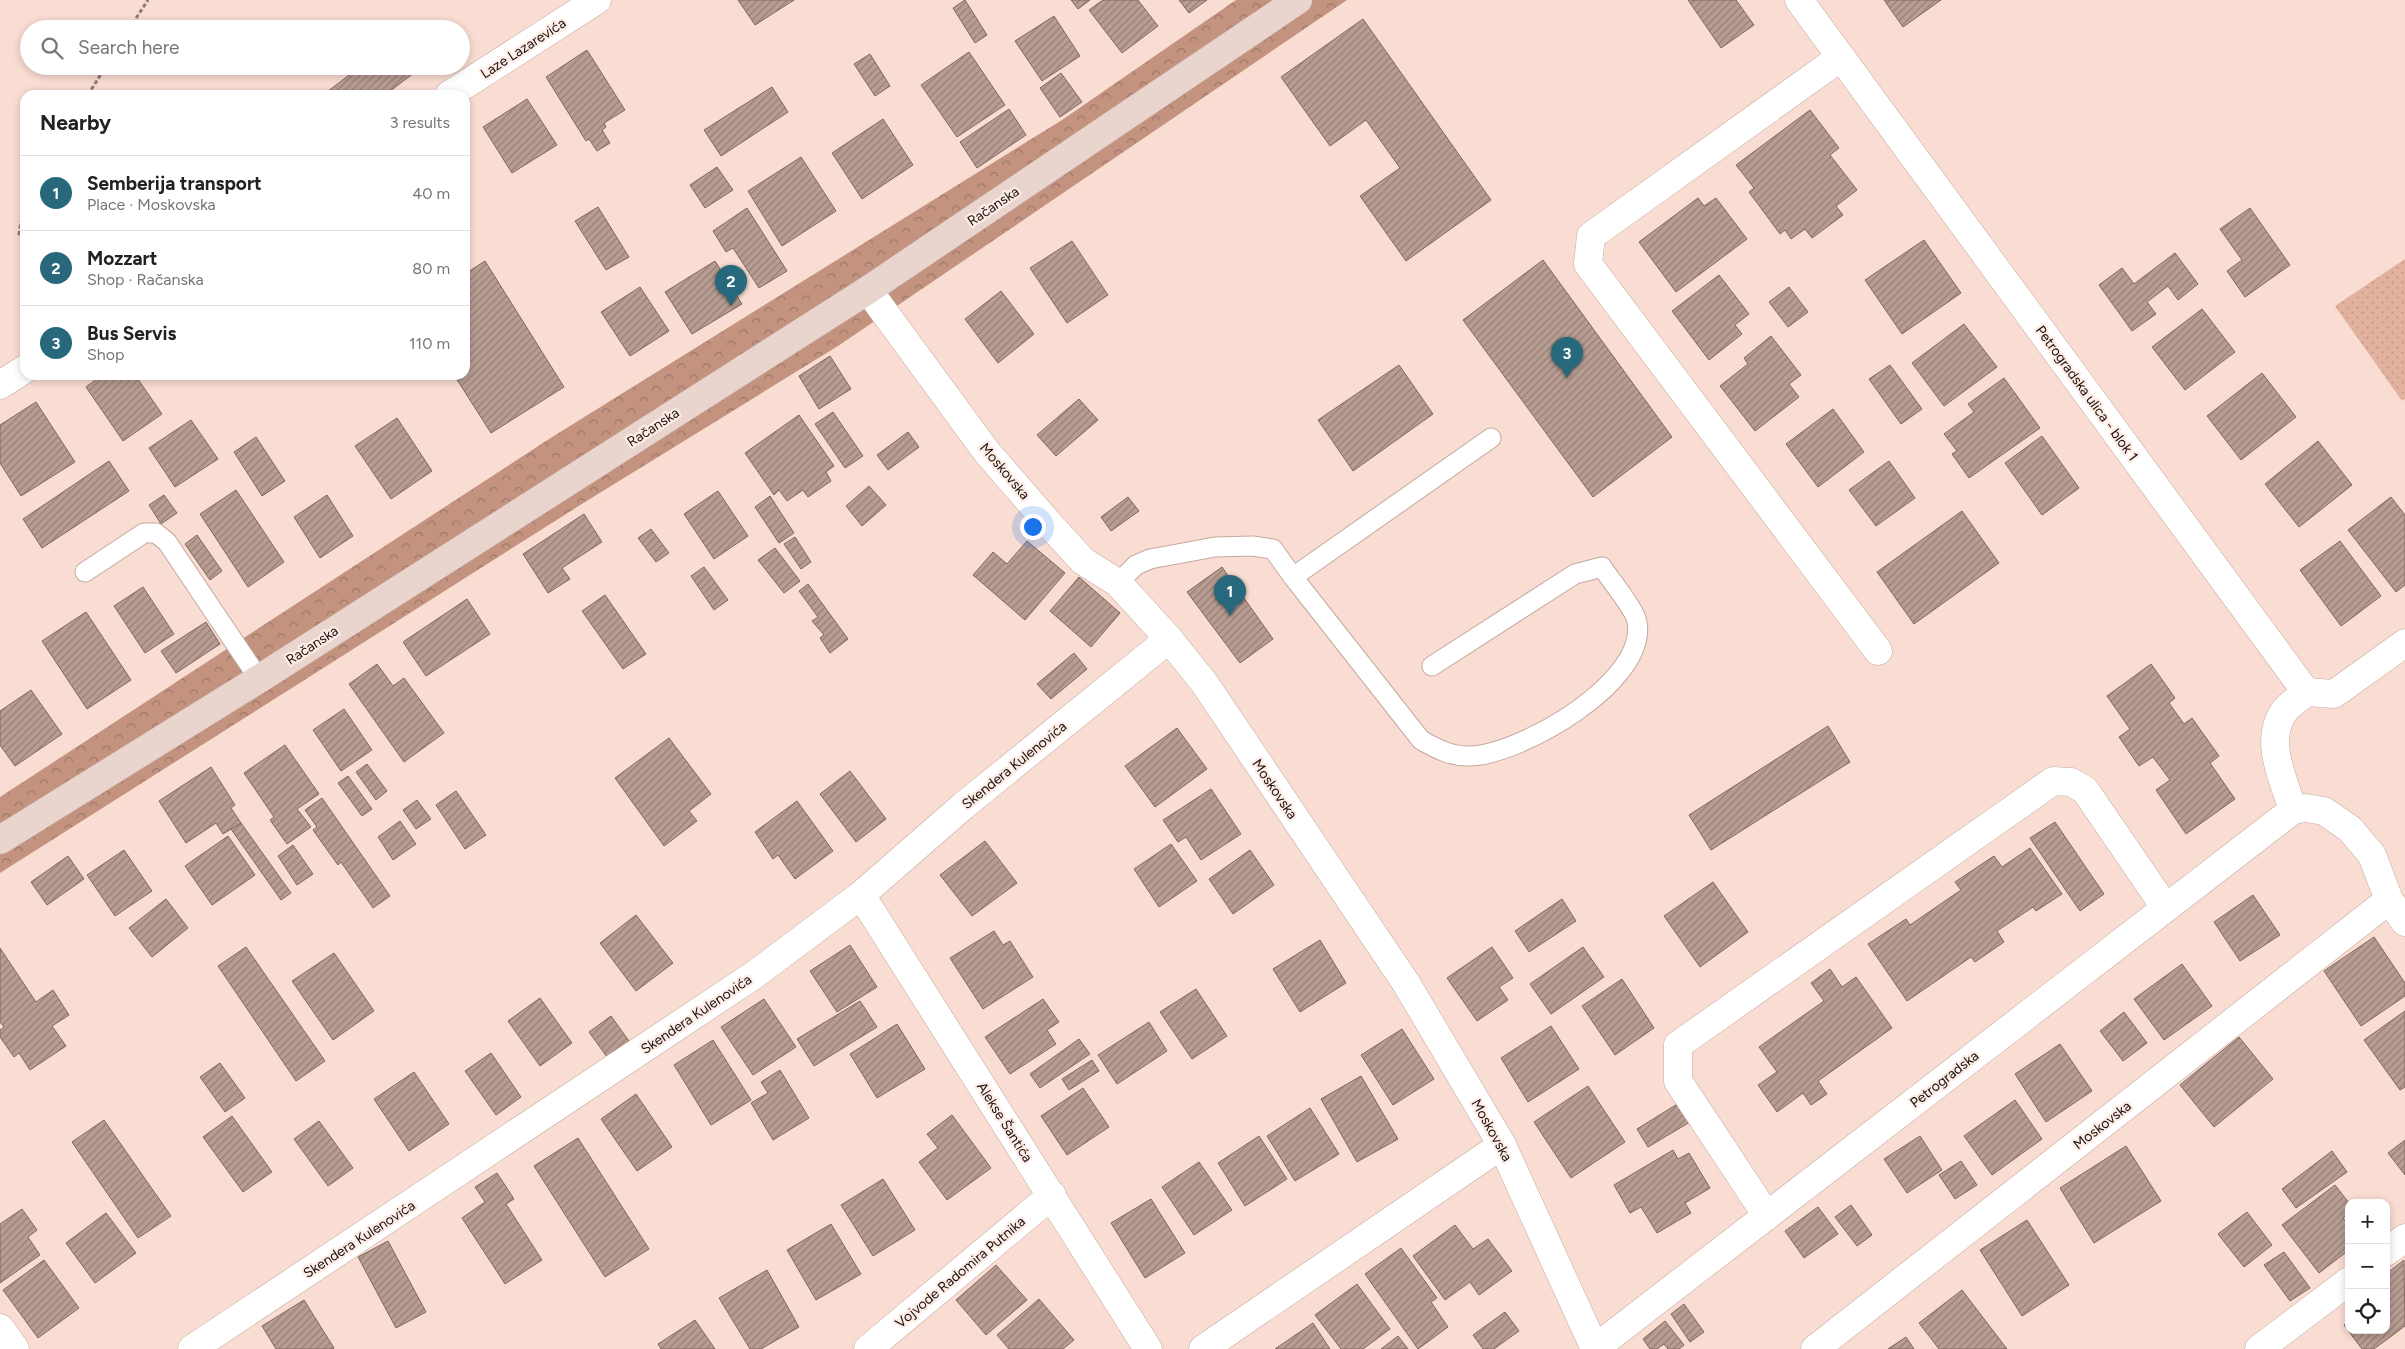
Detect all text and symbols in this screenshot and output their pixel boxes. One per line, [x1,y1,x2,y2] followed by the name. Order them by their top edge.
[477,15,569,82] street label: Laze Lazarevića
[20,20,470,75] search box
[38,34,66,62] icon: search
[78,36,180,59] text: Search here
[40,110,111,135] text: Nearby
[390,113,450,132] text: 3 results
[87,172,262,195] text: Semberija transport
[964,183,1022,230] street label: Račanska
[53,184,59,203] text: 1
[412,184,450,203] text: 40 m
[87,195,216,214] text: Place · Moskovska
[87,247,157,270] text: Mozzart
[51,259,61,278] text: 2
[412,259,450,278] text: 80 m
[715,265,747,306] pin: 2
[87,270,204,289] text: Shop · Račanska
[87,322,176,345] text: Bus Servis
[2032,322,2141,464] street label: Petrogradska ulica - blok 1
[52,334,60,353] text: 3
[409,334,450,353] text: 110 m
[1551,337,1583,378] pin: 3
[87,345,125,364] text: Shop
[624,404,683,451] street label: Račanska
[976,440,1033,503] street label: Moskovska
[1020,514,1046,540] your location
[1214,575,1246,616] pin: 1
[283,622,342,669] street label: Račanska
[958,718,1070,813] street label: Skendera Kulenovića
[1248,756,1301,822] street label: Moskovska
[638,971,755,1058] street label: Skendera Kulenovića
[1907,1047,1982,1111] street label: Petrogradska
[973,1079,1036,1166] street label: Alekse Šantića
[1467,1096,1516,1164] street label: Moskovska
[2070,1098,2135,1153] street label: Moskovska
[300,1197,418,1282] street label: Skendera Kulenovića
[2345,1199,2390,1334] map controls
[2345,1199,2390,1244] button: +
[892,1213,1029,1332] street label: Vojvode Radomira Putnika
[2345,1244,2390,1289] button: −
[2345,1289,2390,1334] button: locate

